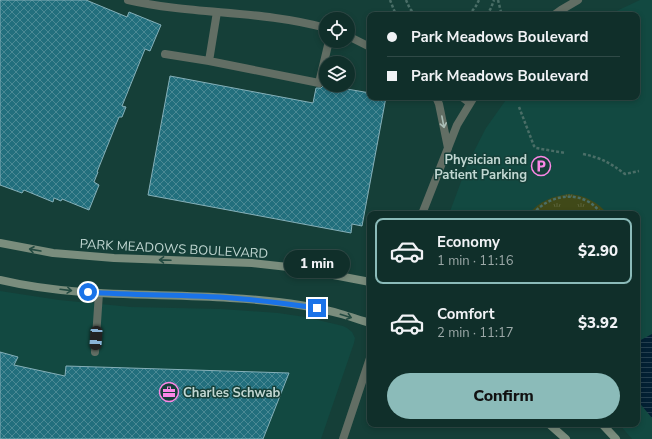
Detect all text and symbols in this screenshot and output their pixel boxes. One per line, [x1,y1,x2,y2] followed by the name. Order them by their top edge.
[319,12,355,92] map controls
[319,12,355,48] button: locate
[411,27,589,47] text: Park Meadows Boulevard
[319,56,355,92] button: layers
[411,66,589,86] text: Park Meadows Boulevard
[439,116,447,129] one-way arrow
[434,151,527,184] place label: Physician and Patient Parking
[530,155,552,177] parking icon: Physician and Patient Parking
[437,232,500,252] text: Economy
[389,233,425,269] icon: car
[79,235,269,263] street label: PARK MEADOWS BOULEVARD
[578,241,618,261] text: $2.90
[29,246,42,254] one-way arrow
[284,250,350,278] callout: 1 min
[437,252,513,270] text: 1 min · 11:16
[300,255,334,273] text: 1 min
[159,256,172,264] one-way arrow
[79,283,97,301] route start
[59,287,72,294] one-way arrow
[308,299,326,317] route end
[437,304,494,324] text: Comfort
[389,305,425,341] icon: car
[340,313,353,320] one-way arrow
[578,313,618,333] text: $3.92
[437,324,513,342] text: 2 min · 11:17
[89,326,103,350] car
[387,373,620,419] button: Confirm
[158,381,180,403] office icon: Charles Schwab
[183,384,281,402] place label: Charles Schwab

